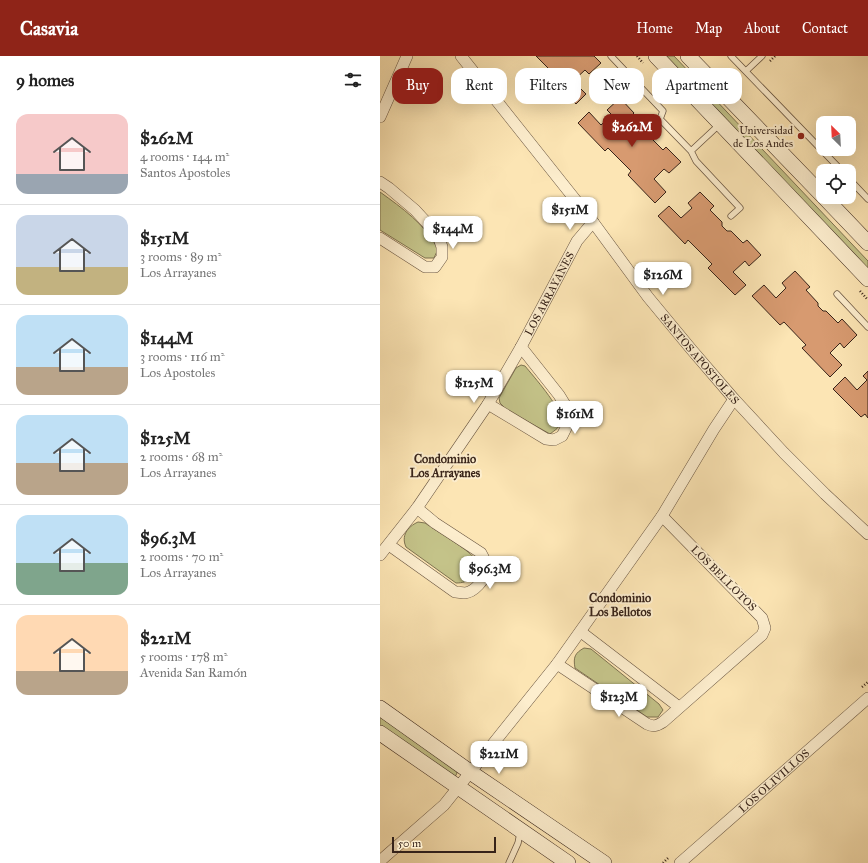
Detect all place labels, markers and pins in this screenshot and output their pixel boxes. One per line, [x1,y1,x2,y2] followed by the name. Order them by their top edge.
[604,114,660,148] pin: $262M
[733,124,793,150] place label: Universidad de Los Andes
[796,131,806,141] marker: Universidad de Los Andes
[542,197,598,231] pin: $151M
[425,216,481,250] pin: $144M
[635,262,691,296] pin: $126M
[446,370,502,404] pin: $125M
[547,401,603,435] pin: $161M
[457,556,523,590] pin: $96.3M
[591,684,647,718] pin: $123M
[471,741,527,775] pin: $221M

